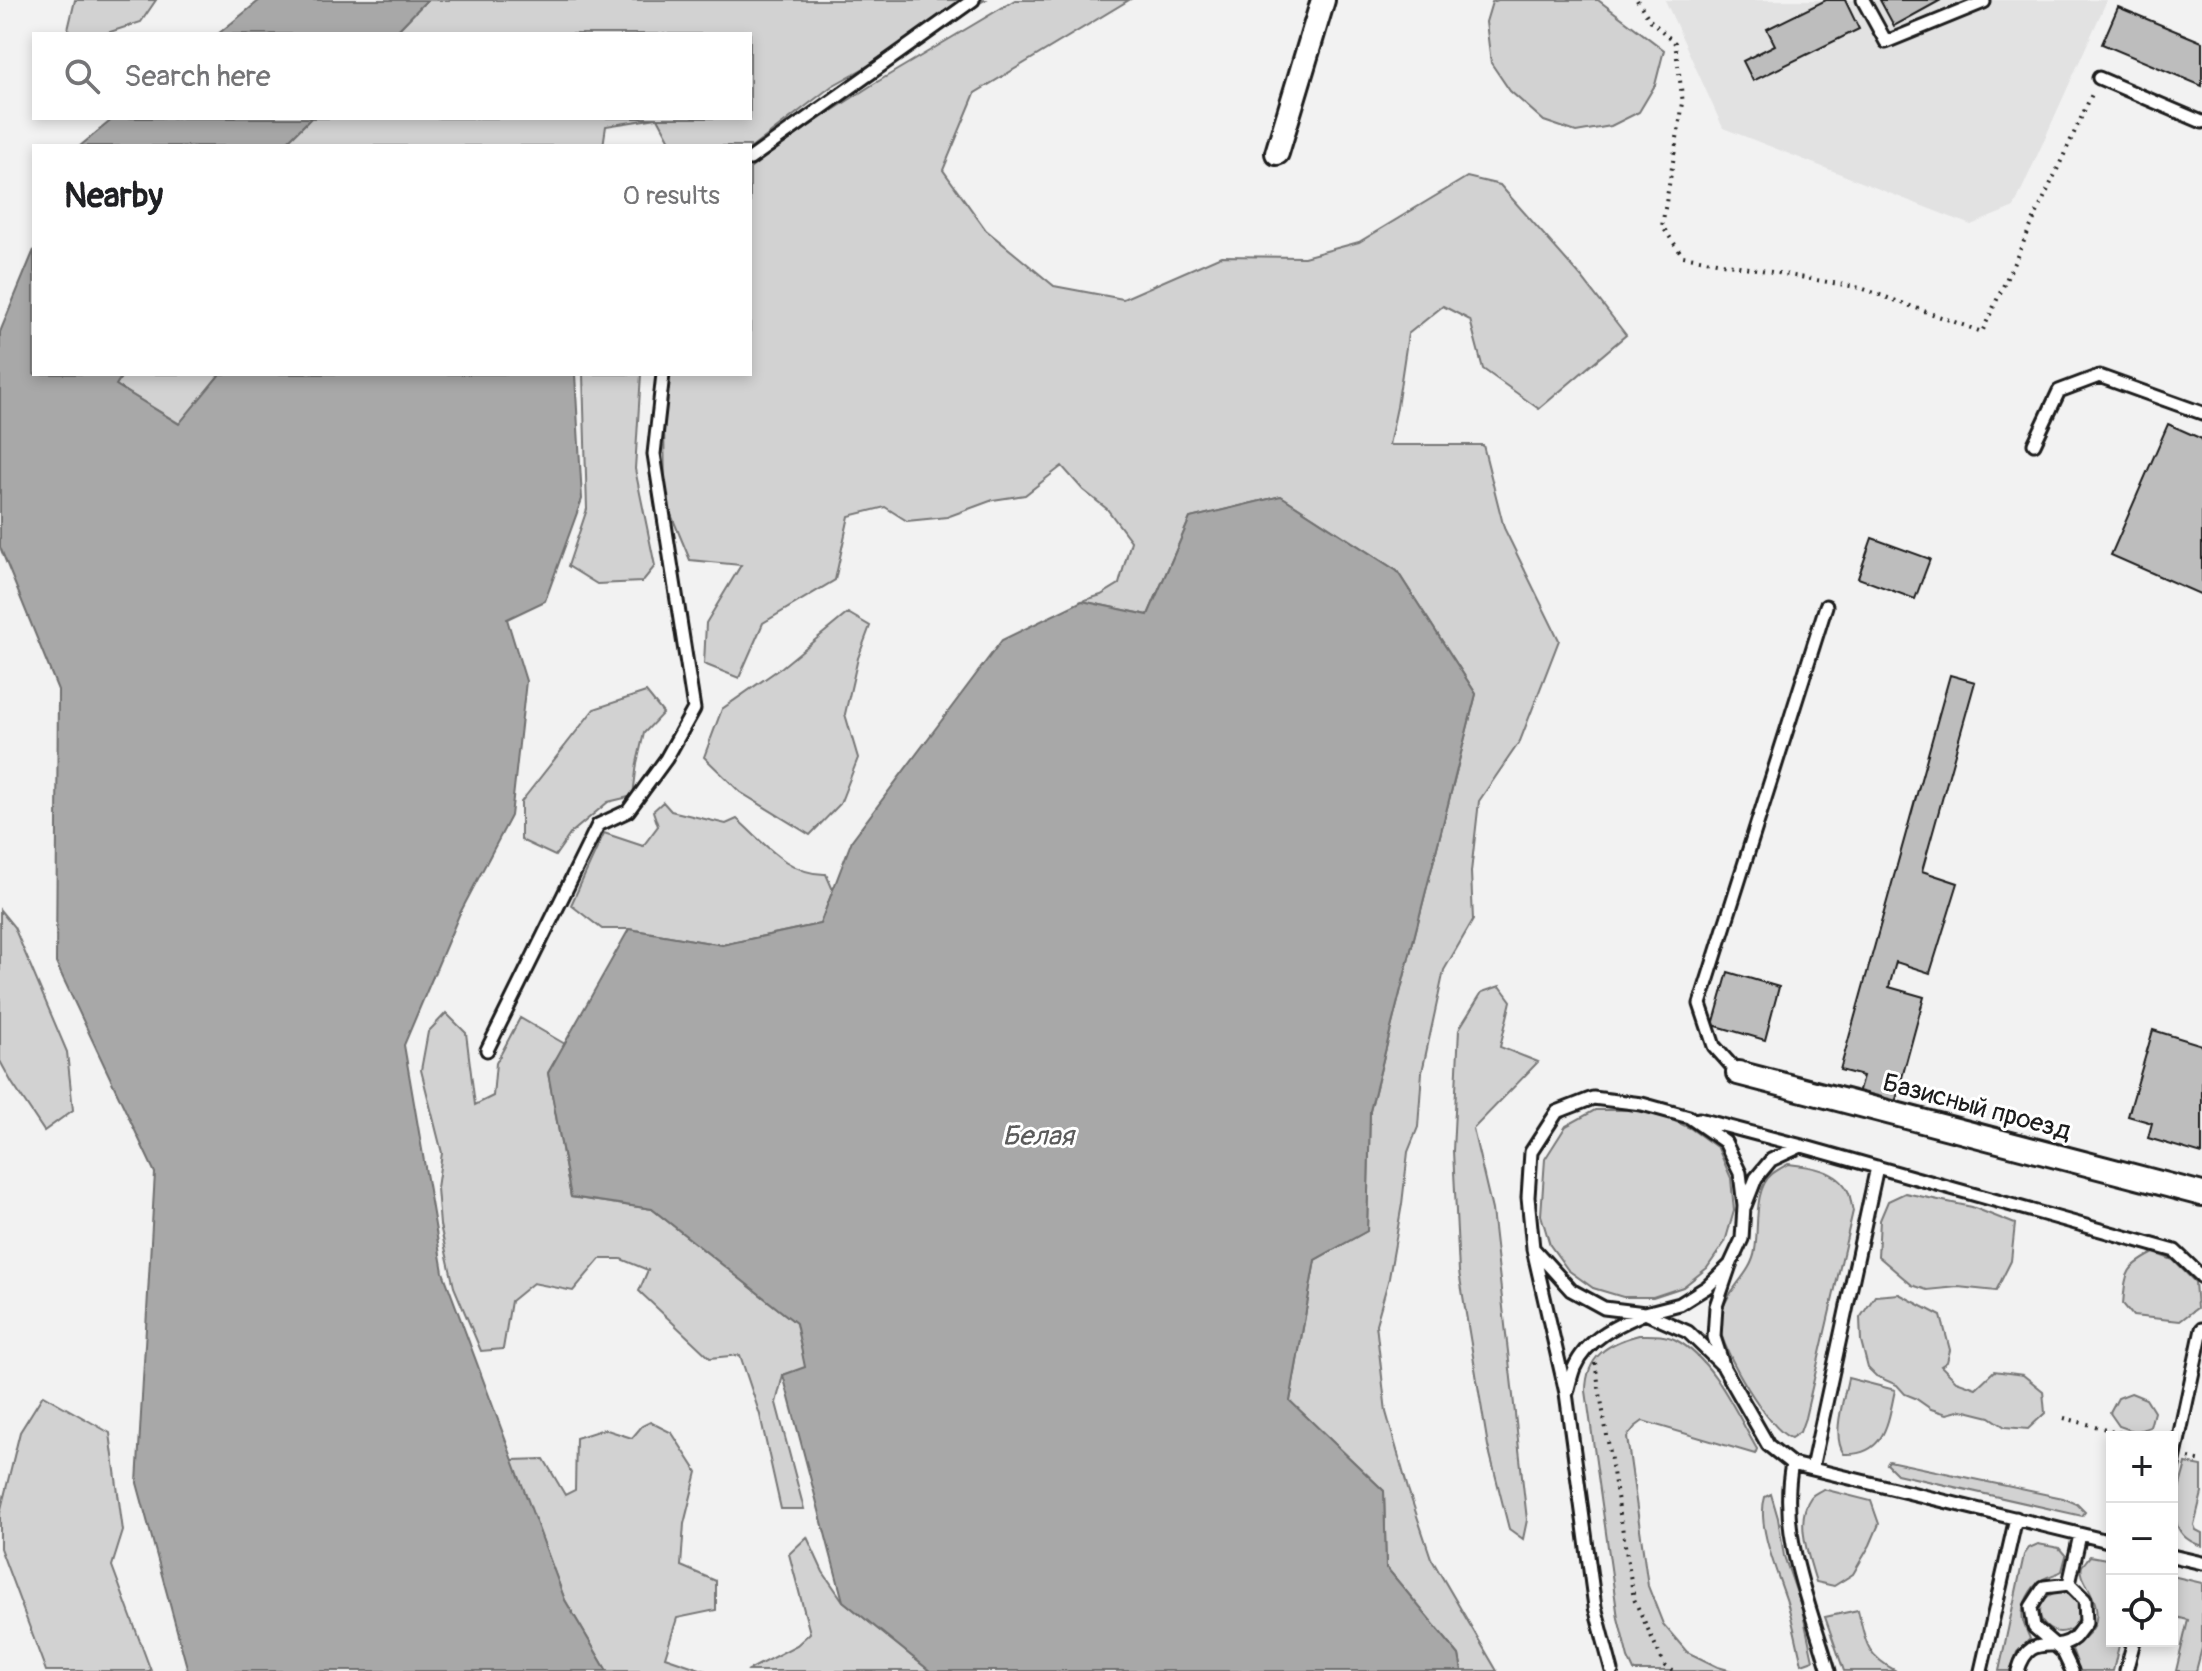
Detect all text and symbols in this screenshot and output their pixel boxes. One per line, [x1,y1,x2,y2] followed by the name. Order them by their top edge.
[32,32,752,120] search box
[60,54,104,98] icon: search
[124,58,271,95] text: Search here
[64,175,163,218] text: Nearby
[623,180,720,212] text: 0 results
[1879,1067,2075,1148] street label: Базисный проезд
[1002,1119,1077,1154] water label: Белая
[2106,1431,2178,1647] map controls
[2106,1431,2178,1503] button: +
[2106,1503,2178,1575] button: −
[2106,1575,2178,1647] button: locate

